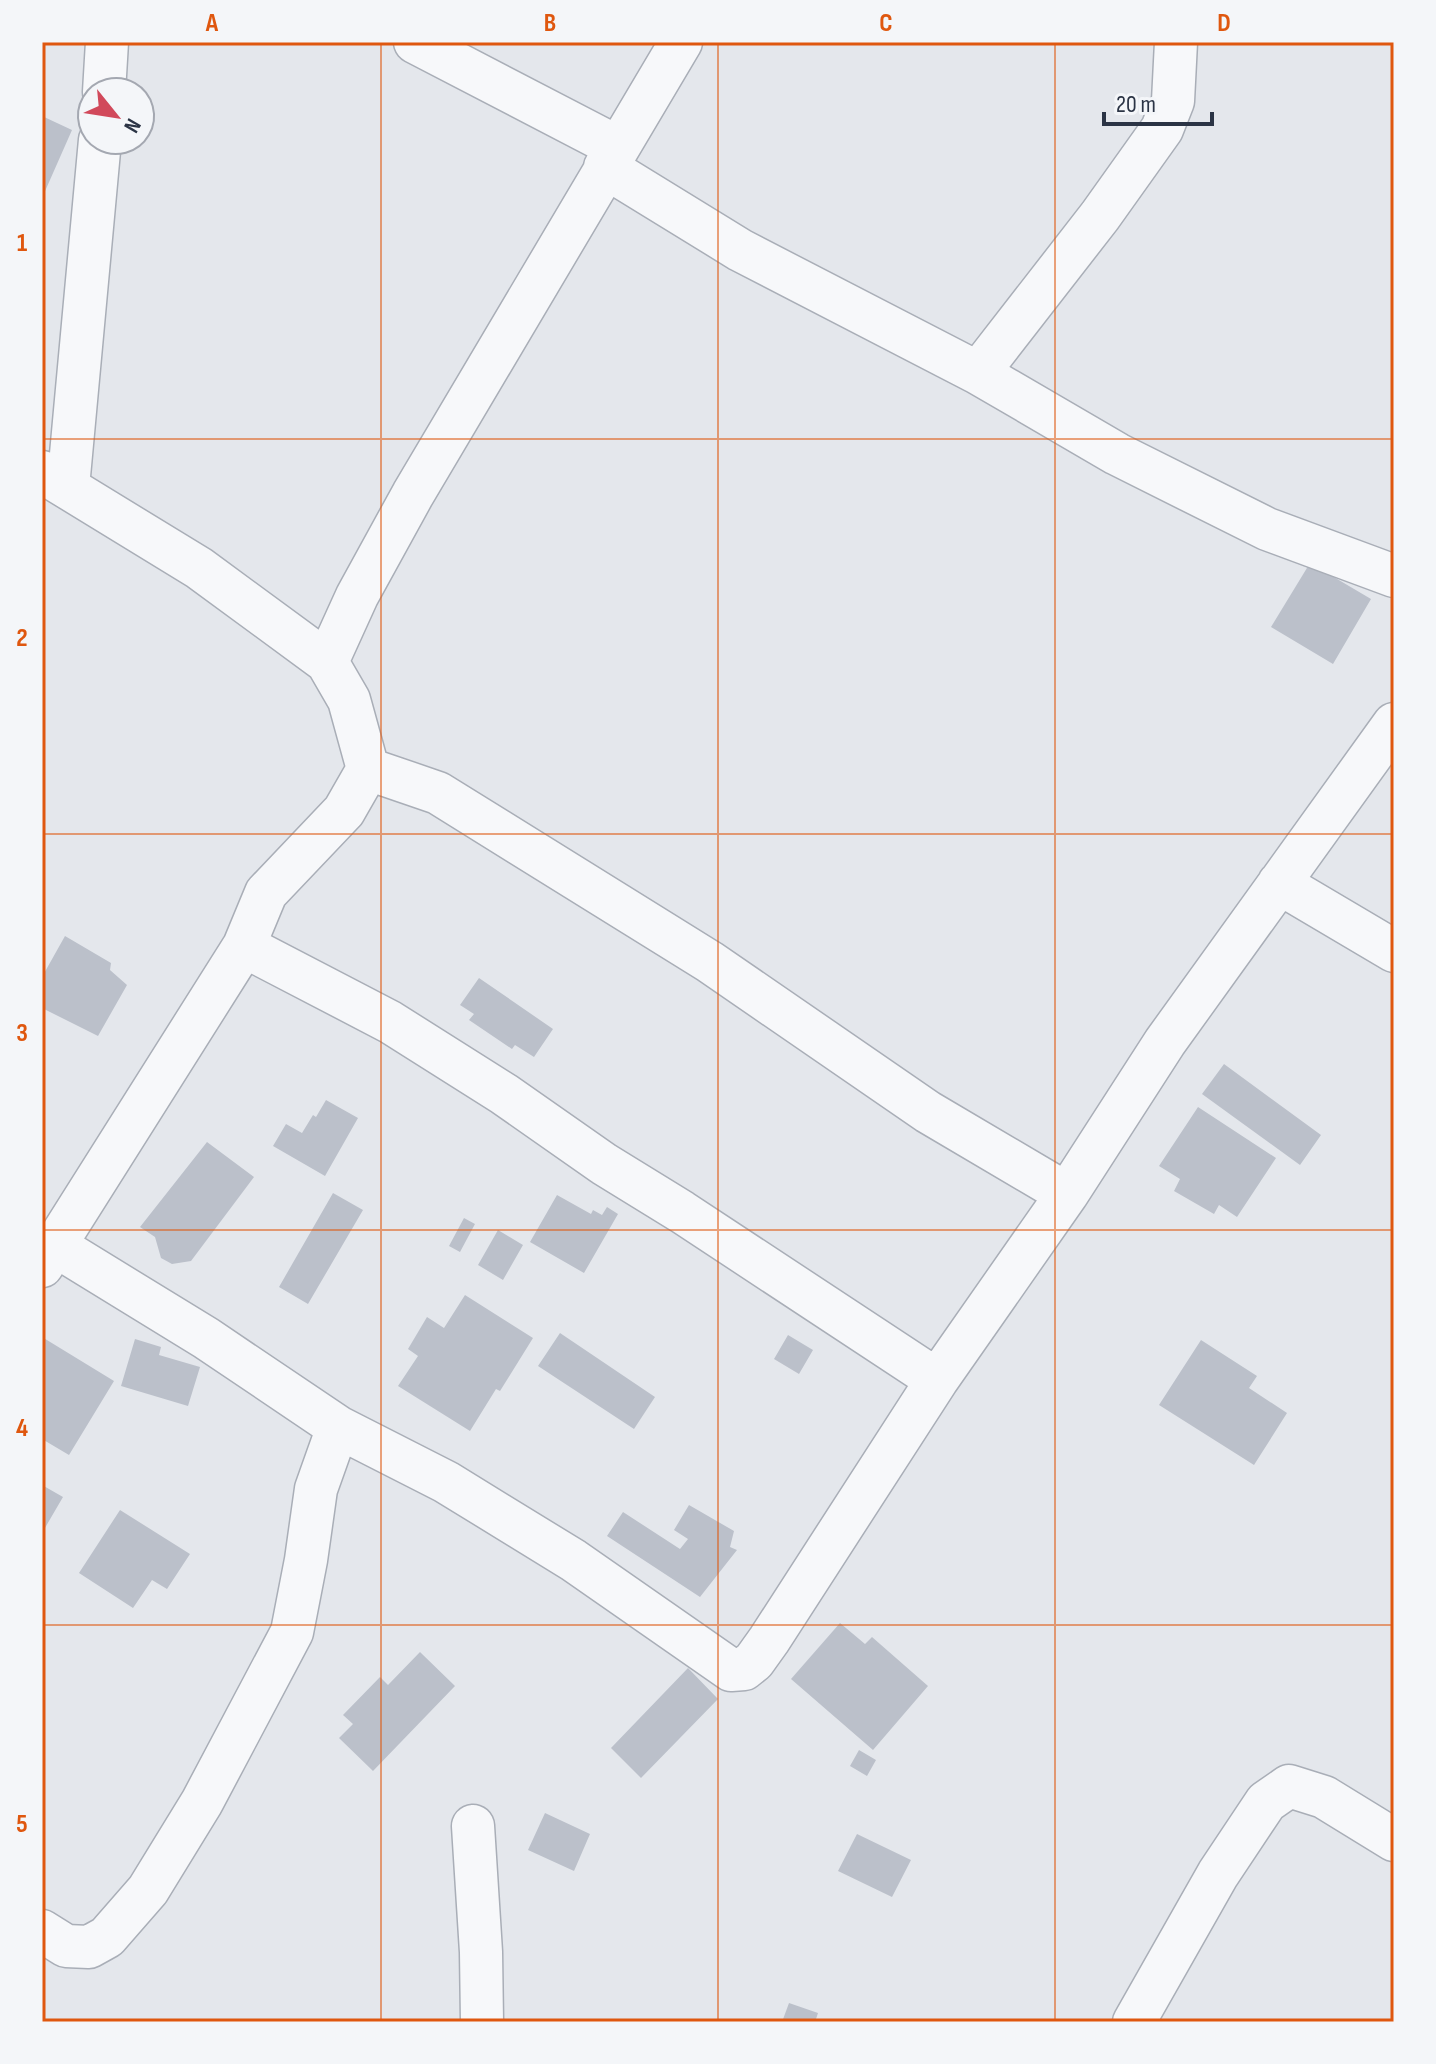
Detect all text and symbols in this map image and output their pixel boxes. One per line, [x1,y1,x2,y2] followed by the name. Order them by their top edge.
[205,8,219,39] text: A
[544,8,556,39] text: B
[879,8,893,39] text: C
[1217,8,1231,39] text: D
[76,76,156,156] north arrow
[1104,76,1212,126] scale bar
[1116,90,1156,119] text: 20 m
[117,113,147,137] text: N
[17,228,27,259] text: 1
[16,623,28,654] text: 2
[16,1018,28,1049] text: 3
[16,1413,28,1444] text: 4
[16,1809,28,1840] text: 5

